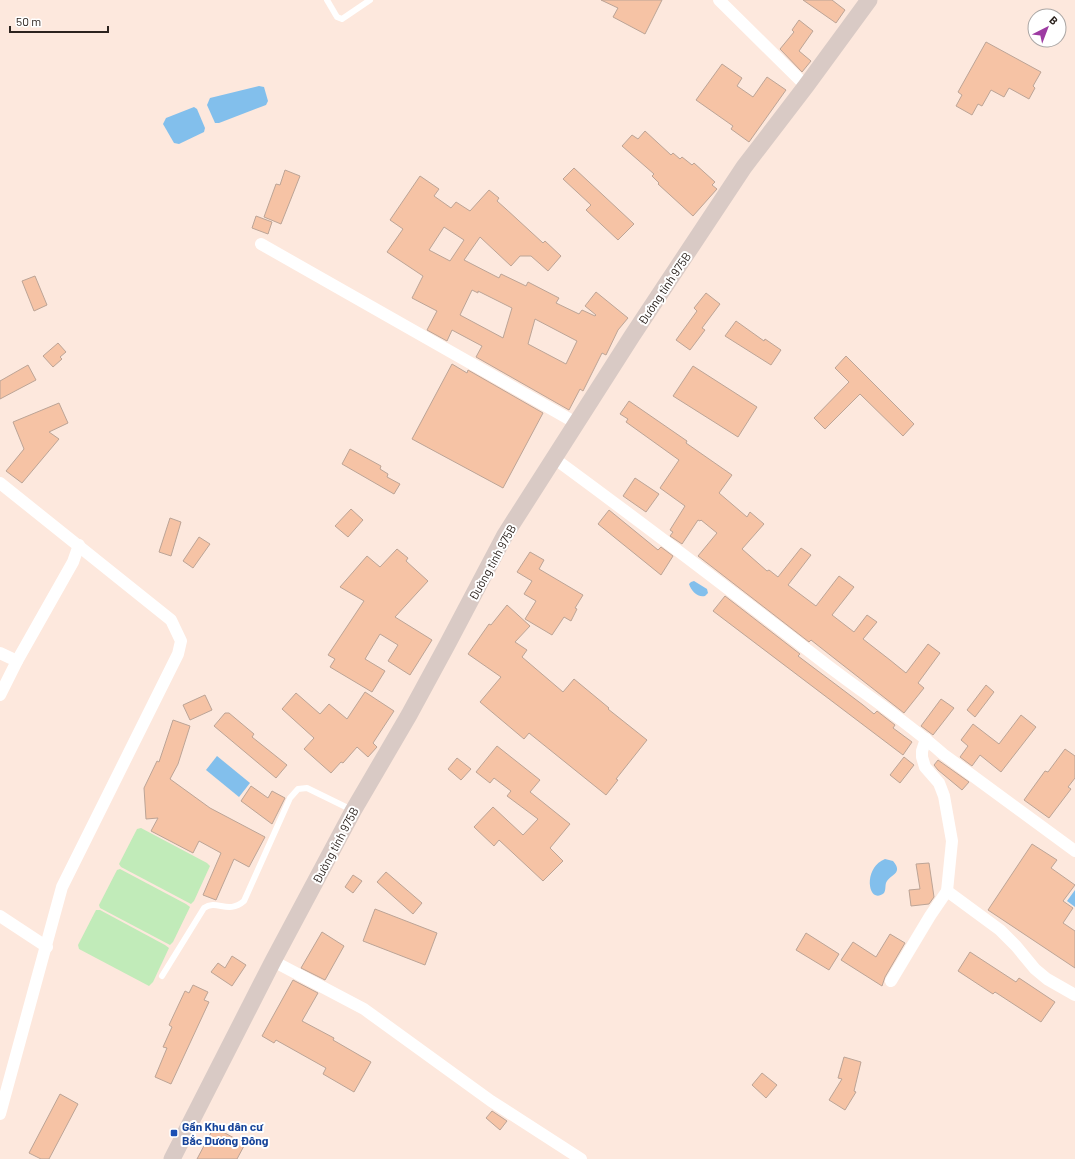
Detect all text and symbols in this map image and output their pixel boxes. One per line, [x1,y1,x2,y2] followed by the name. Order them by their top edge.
[10,8,108,34] scale bar
[1027,8,1067,48] north arrow
[1047,13,1061,27] text: B
[16,14,41,28] text: 50 m
[635,249,693,327] street label: Đường tỉnh 975B
[465,522,519,602] street label: Đường tỉnh 975B
[309,805,361,885] street label: Đường tỉnh 975B
[182,1119,269,1147] place label: Gần Khu dân cư Bắc Dương Đông
[169,1128,179,1138] marker: Gần Khu dân cư Bắc Dương Đông

